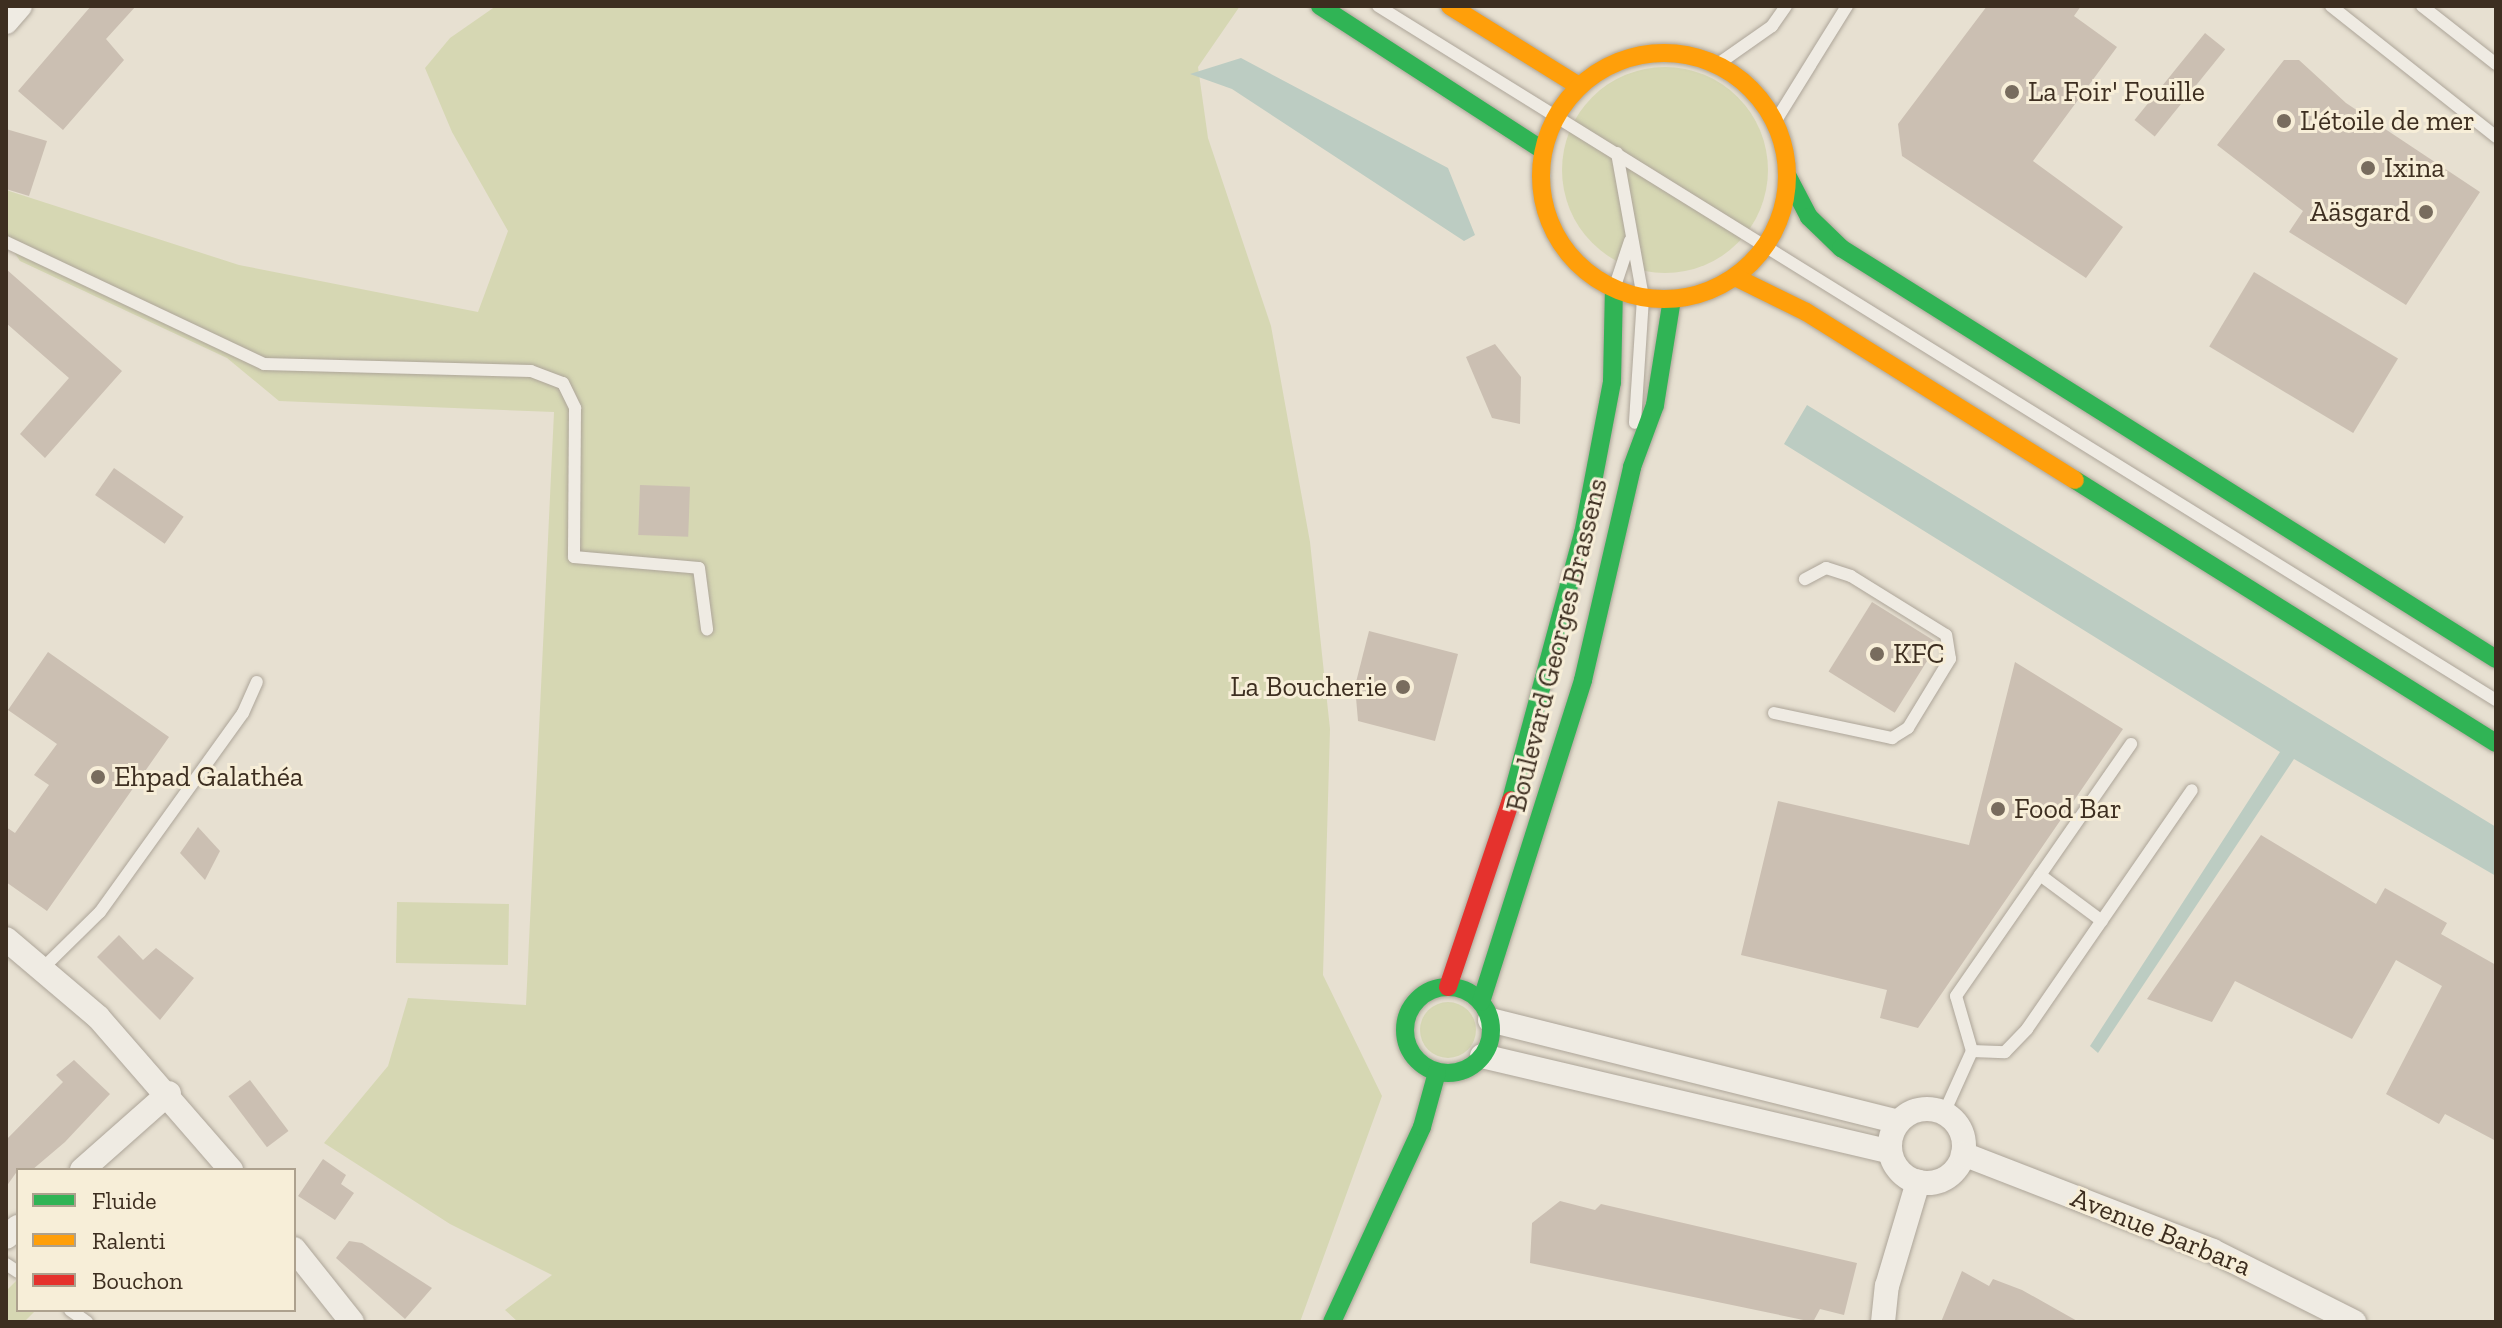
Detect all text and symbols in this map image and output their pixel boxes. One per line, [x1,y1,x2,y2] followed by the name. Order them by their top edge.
[2028,75,2205,109] place label: La Foir' Fouille
[2003,83,2021,101] marker: La Foir' Fouille
[2300,104,2475,138] place label: L'étoile de mer
[2275,112,2293,130] marker: L'étoile de mer
[2384,151,2445,185] place label: Ixina
[2359,159,2377,177] marker: Ixina
[2310,195,2410,229] place label: Aäsgard
[2417,203,2435,221] marker: Aäsgard
[1499,475,1615,815] street label: Boulevard Georges Brassens
[1893,637,1945,671] place label: KFC
[1868,645,1886,663] marker: KFC
[1230,670,1387,704] place label: La Boucherie
[1394,678,1412,696] marker: La Boucherie
[114,760,303,794] place label: Ehpad Galathéa
[89,768,107,786] marker: Ehpad Galathéa
[2014,792,2122,826] place label: Food Bar
[1989,800,2007,818] marker: Food Bar
[16,1168,296,1312] legend
[2066,1181,2256,1283] street label: Avenue Barbara
[92,1186,156,1215] text: Fluide
[92,1226,165,1255] text: Ralenti
[92,1266,183,1295] text: Bouchon

